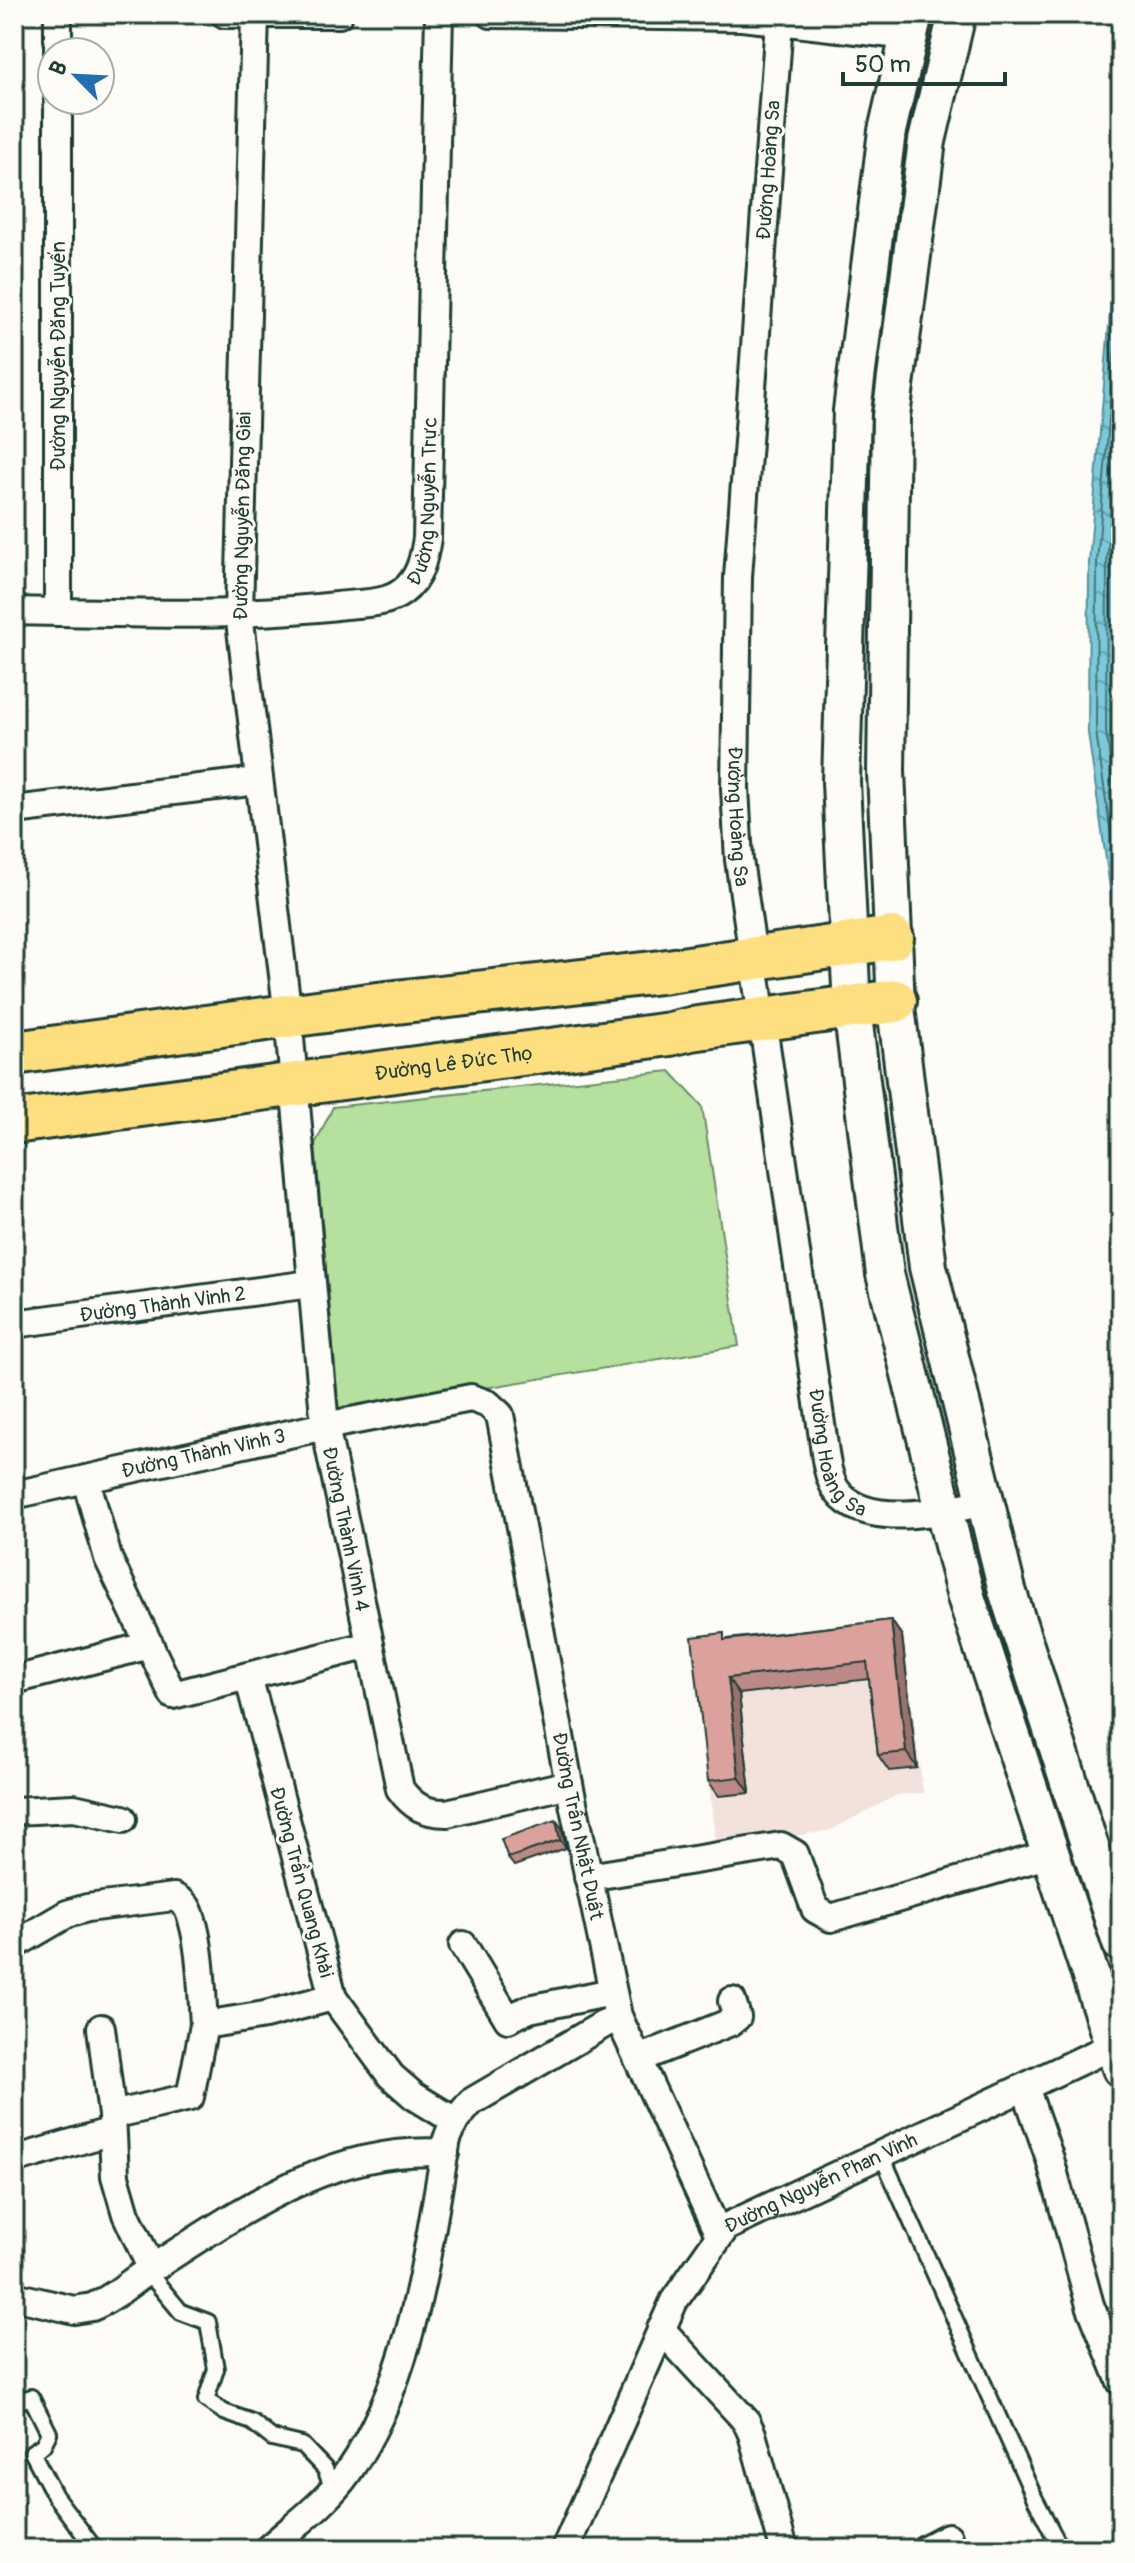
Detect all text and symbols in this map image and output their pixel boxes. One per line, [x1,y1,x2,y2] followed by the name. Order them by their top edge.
[36,36,116,116] north arrow
[843,36,1005,86] scale bar
[855,50,911,79] text: 50 m
[43,57,74,80] text: B
[751,99,786,241] street label: Đường Hoàng Sa
[46,241,71,471] street label: Đường Nguyễn Đăng Tuyến
[228,412,257,620] street label: Đường Nguyễn Đăng Giai
[401,417,443,590] street label: Đường Nguyễn Trực
[722,746,755,888] street label: Đường Hoàng Sa
[373,1040,535,1086] street label: Đường Lê Đức Thọ
[78,1281,247,1328] street label: Đường Thành Vinh 2
[803,1387,870,1522] street label: Đường Hoàng Sa
[119,1423,288,1484] street label: Đường Thành Vinh 3
[317,1444,375,1614] street label: Đường Thành Vinh 4
[547,1730,610,1923] street label: Đường Trần Nhật Duật
[264,1784,339,1980] street label: Đường Trần Quang Khải
[721,2127,921,2239] street label: Đường Nguyễn Phan Vinh

